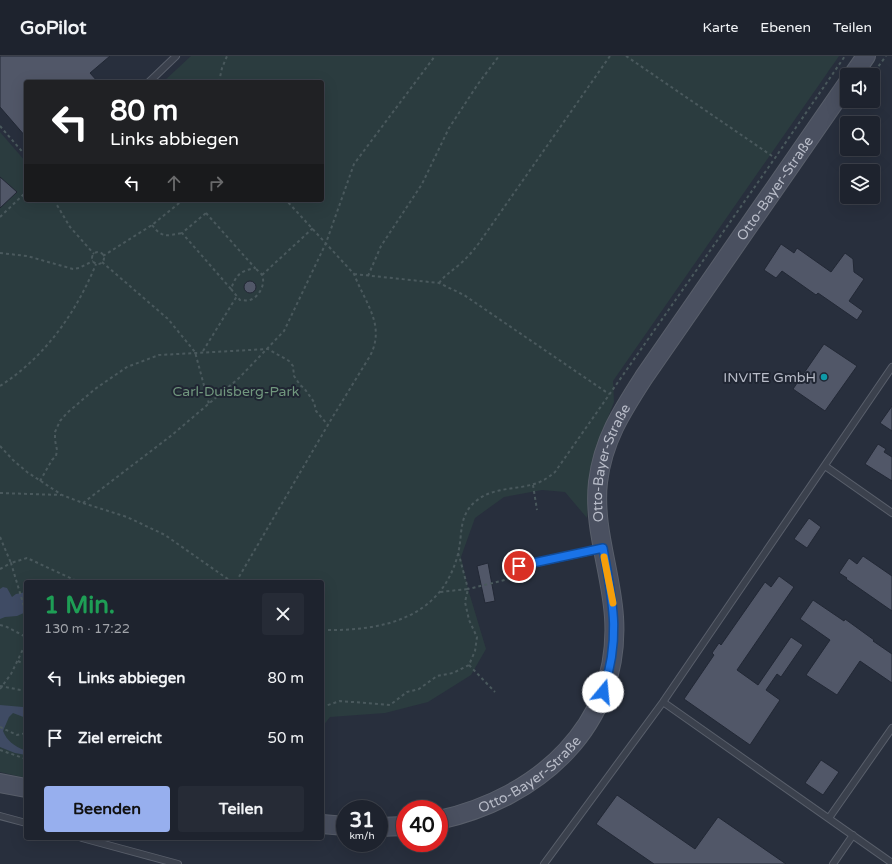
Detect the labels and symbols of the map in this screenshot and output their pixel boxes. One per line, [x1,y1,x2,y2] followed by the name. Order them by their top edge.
[733,133,817,244] street label: Otto-Bayer-Straße
[723,369,816,386] place label: INVITE GmbH
[819,372,829,382] marker: INVITE GmbH
[173,383,300,400] park label: Carl-Duisberg-Park
[589,401,634,523] street label: Otto-Bayer-Straße
[502,549,536,583] pin
[582,671,624,713] position arrow
[476,732,584,816] street label: Otto-Bayer-Straße
[396,800,448,852] speed limit sign: 40

